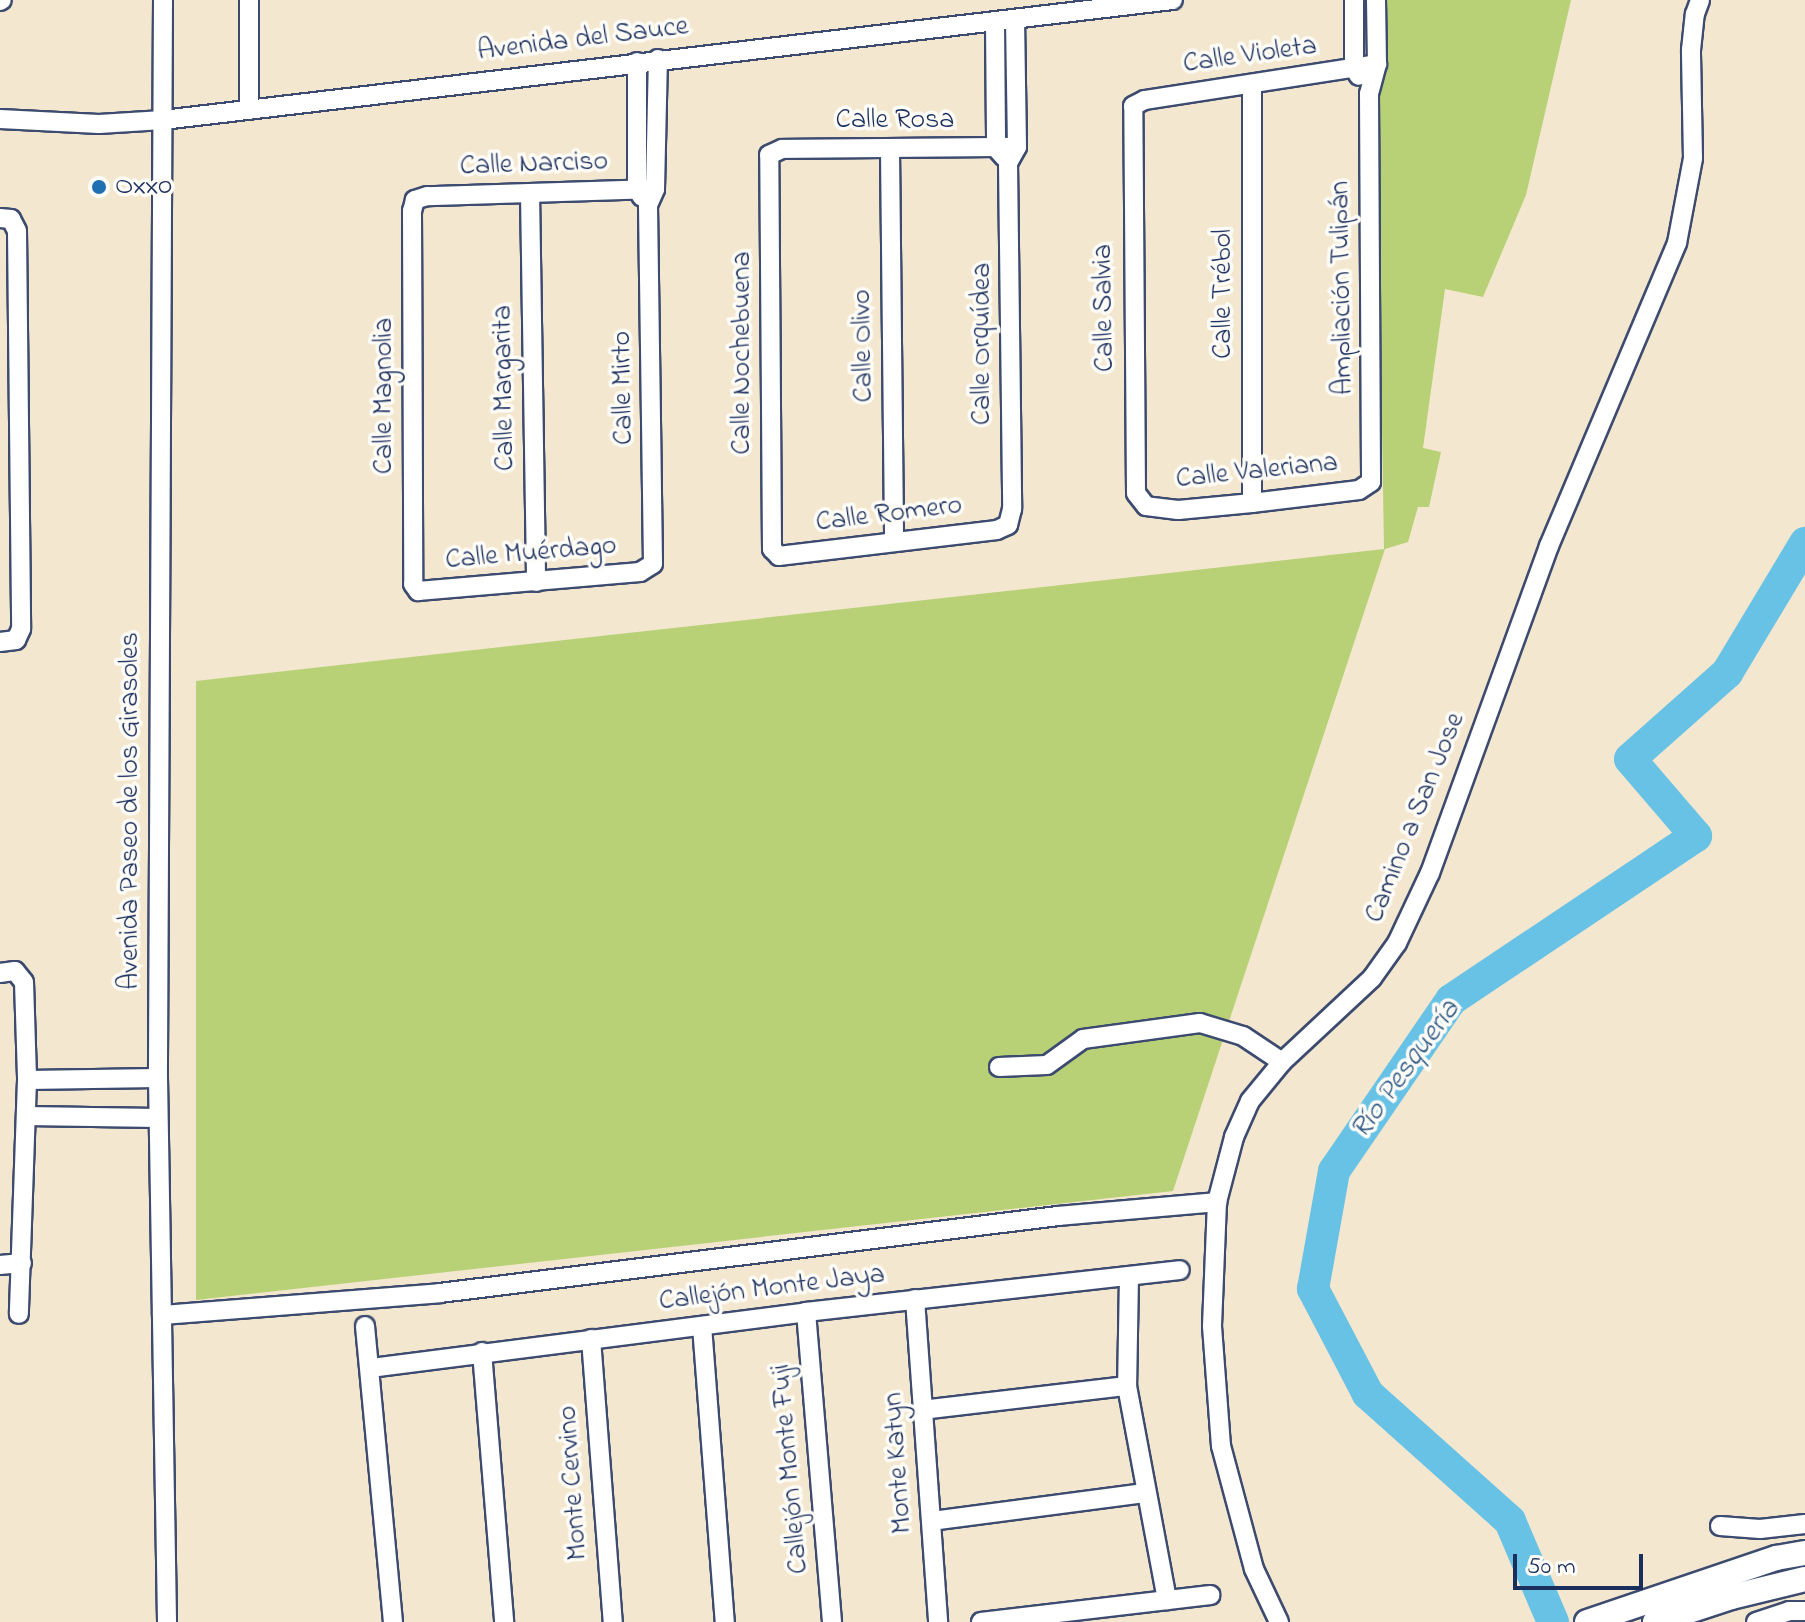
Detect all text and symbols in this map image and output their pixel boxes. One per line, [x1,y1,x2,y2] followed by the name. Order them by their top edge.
[476,10,690,70] street label: Avenida del Sauce
[1181,30,1319,82] street label: Calle Violeta
[836,104,954,138] street label: Calle Rosa
[459,146,609,184] street label: Calle Narciso
[115,170,172,204] place label: Oxxo
[90,178,108,196] marker: Oxxo
[1324,181,1362,395] street label: Ampliación Tulipán
[1207,229,1241,359] street label: Calle Trébol
[1087,244,1123,372] street label: Calle Salvia
[726,251,760,455] street label: Calle Nochebuena
[966,263,1000,425] street label: Calle Orquídea
[846,289,882,403] street label: Calle Olivo
[487,305,523,471] street label: Calle Margarita
[368,318,402,474] street label: Calle Magnolia
[606,331,642,445] street label: Calle Mirto
[1174,447,1340,497] street label: Calle Valeriana
[814,489,964,541] street label: Calle Romero
[444,530,618,578] street label: Calle Muérdago
[114,632,148,990] street label: Avenida Paseo de los Girasoles
[1359,708,1473,928] street label: Camino a San Jose
[1343,993,1469,1147] water label: Río Pesquería
[657,1258,887,1320] street label: Callejón Monte Jaya
[765,1363,817,1575] street label: Callejón Monte Fuji
[877,1391,921,1535] street label: Monte Katyn
[552,1404,596,1562] street label: Monte Cervino
[1517,1538,1647,1588] scale bar
[1527,1550,1576,1585] text: 50 m

